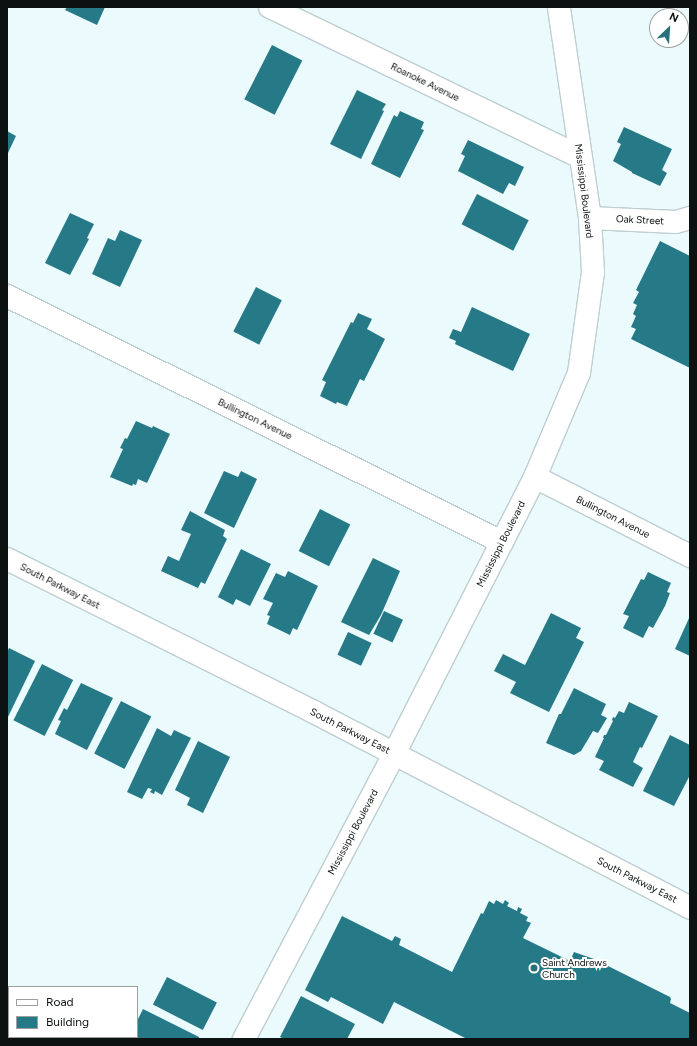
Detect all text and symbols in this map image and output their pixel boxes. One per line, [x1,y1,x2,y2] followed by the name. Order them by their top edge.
[649,8,689,48] north arrow
[667,10,680,25] text: N
[389,60,461,104] street label: Roanoke Avenue
[572,143,596,239] street label: Mississippi Boulevard
[616,213,664,227] street label: Oak Street
[216,396,294,442] street label: Bullington Avenue
[574,493,652,541] street label: Bullington Avenue
[474,499,528,589] street label: Mississippi Boulevard
[18,561,102,611] street label: South Parkway East
[308,706,392,756] street label: South Parkway East
[325,787,381,877] street label: Mississippi Boulevard
[595,855,679,905] street label: South Parkway East
[542,956,607,980] place label: Saint Andrews Church
[529,963,539,973] marker: Saint Andrews Church
[8,986,138,1038] legend
[46,995,74,1009] text: Road
[46,1015,89,1029] text: Building

